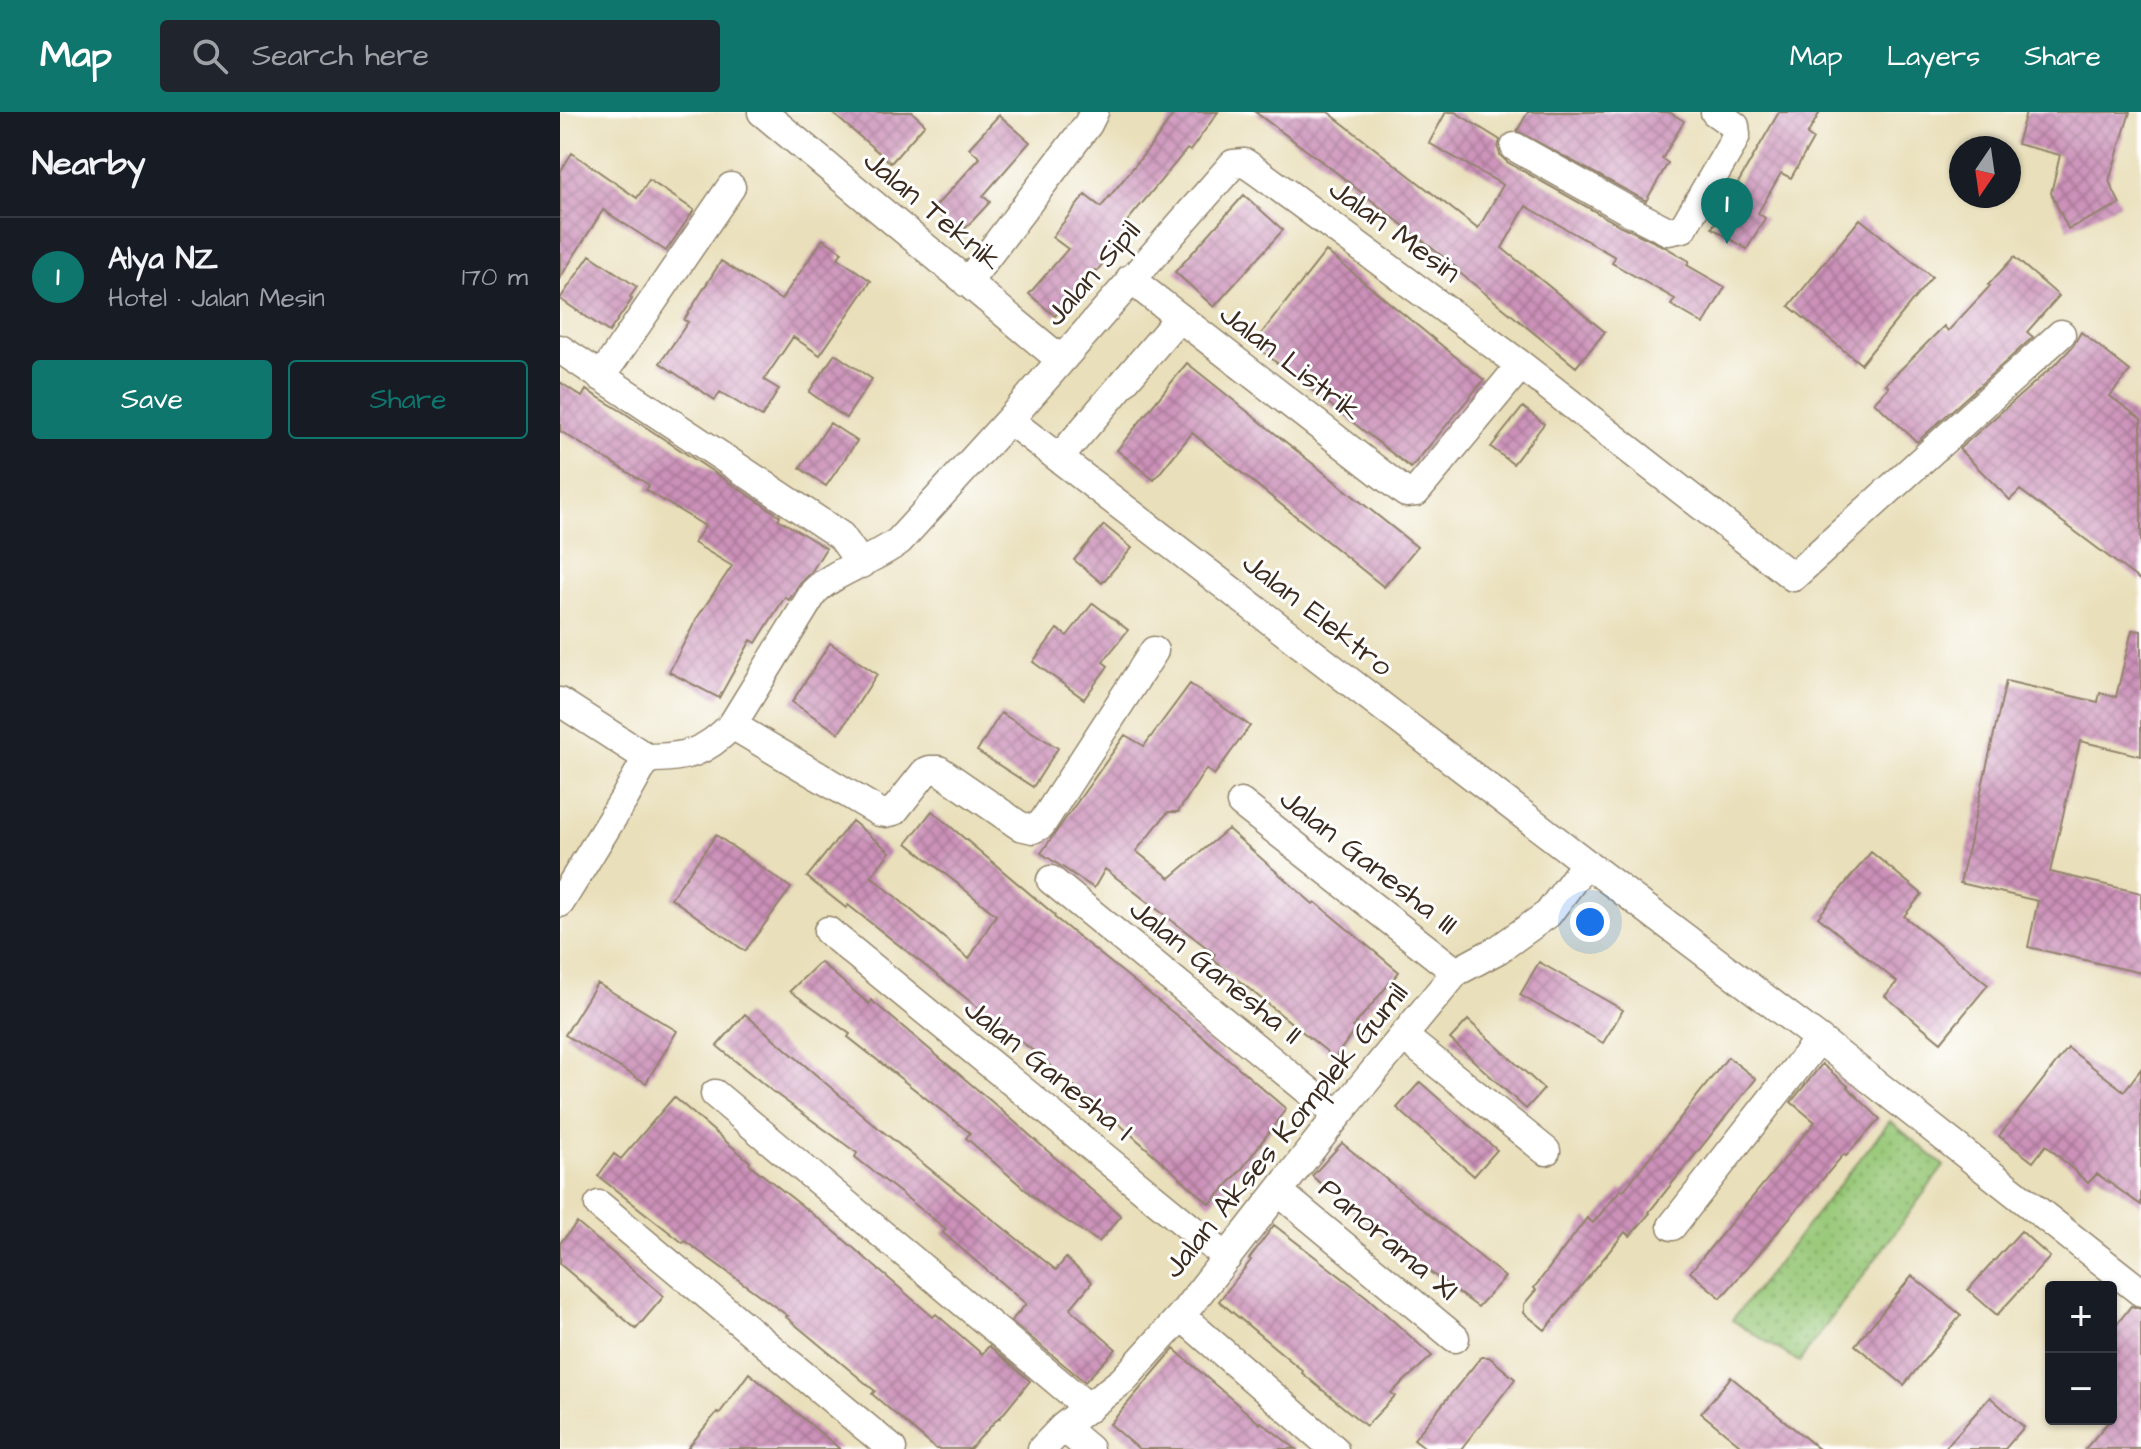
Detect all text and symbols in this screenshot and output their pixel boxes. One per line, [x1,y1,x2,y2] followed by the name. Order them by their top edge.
[160,20,720,92] search box
[40,30,112,82] text: Map
[188,34,232,78] icon: search
[252,35,429,77] text: Search here
[1790,37,1843,76] text: Map
[1887,37,1980,76] text: Layers
[2024,37,2101,76] text: Share
[1949,136,2021,208] north arrow
[32,140,146,188] text: Nearby
[854,140,1011,281] street label: Jalan Teknik
[1320,169,1469,293] street label: Jalan Mesin
[1701,178,1753,244] pin: 1
[1035,212,1151,336] street label: Jalan Sipil
[108,238,218,280] text: Alya NZ
[56,259,60,295] text: 1
[462,259,528,295] text: 170 m
[108,280,325,316] text: Hotel · Jalan Mesin
[1210,294,1370,432] street label: Jalan Listrik
[32,360,272,439] button: Save
[288,360,528,439] button: Share
[1233,543,1402,687] street label: Jalan Elektro
[1270,779,1467,945] street label: Jalan Ganesha III
[1120,889,1311,1055] street label: Jalan Ganesha II
[1570,902,1610,942] your location
[1153,974,1418,1287] street label: Jalan Akses Komplek Gumil
[955,988,1142,1151] street label: Jalan Ganesha I
[1309,1169,1467,1311] street label: Panorama XI
[2045,1281,2117,1425] map controls
[2045,1281,2117,1353] button: +
[2045,1353,2117,1425] button: −

